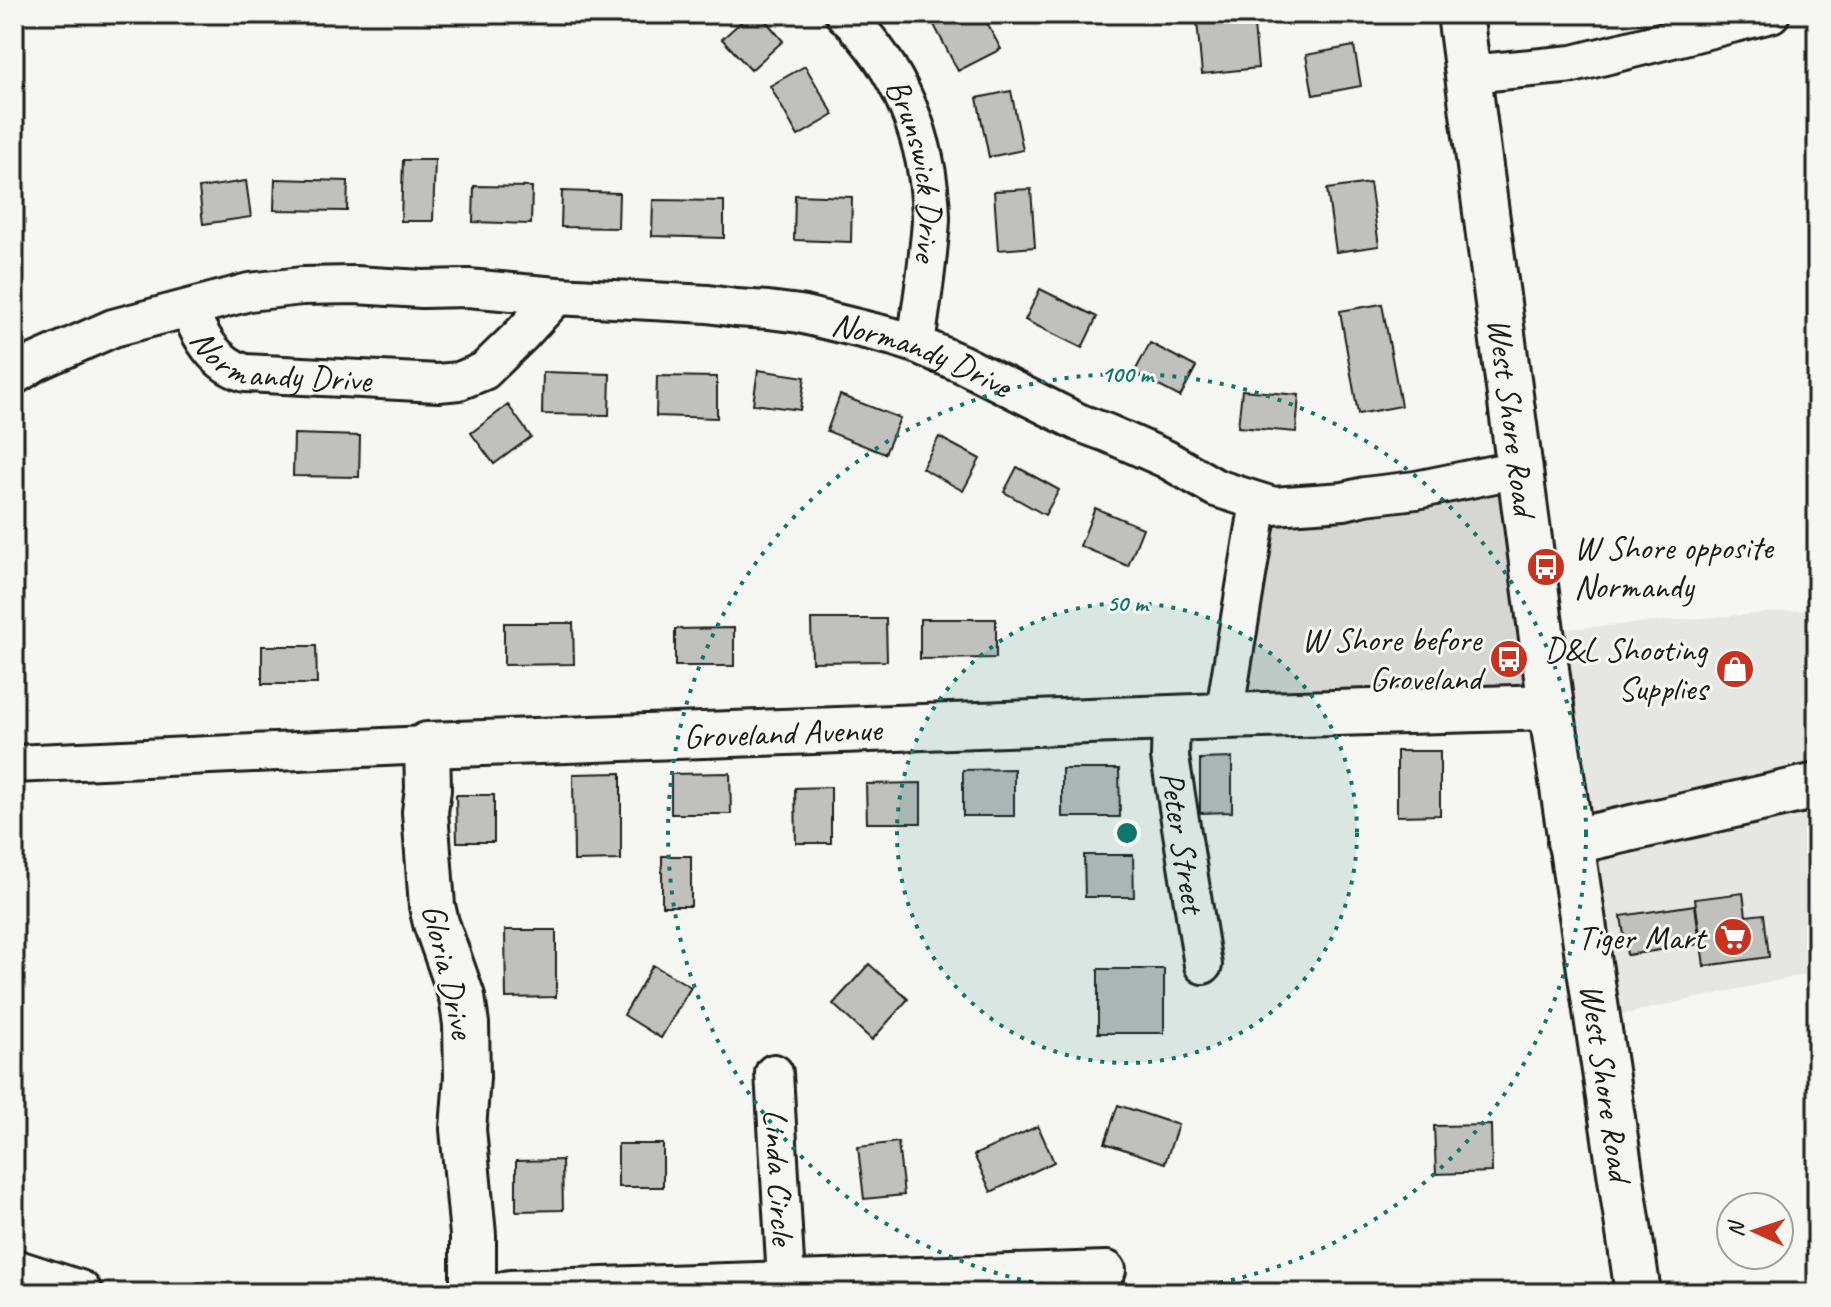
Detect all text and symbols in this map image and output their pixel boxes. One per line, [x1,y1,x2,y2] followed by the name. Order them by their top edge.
[876,71,952,267] street label: Brunswick Drive
[828,302,1020,408] street label: Normandy Drive
[1478,316,1547,523] street label: West Shore Road
[181,321,374,402] street label: Normandy Drive
[1101,359,1155,389] text: 100 m
[1574,526,1774,608] place label: W Shore opposite Normandy
[1525,546,1567,588] bus stop icon: W Shore opposite Normandy
[1107,588,1150,618] text: 50 m
[1301,618,1487,700] place label: W Shore before Groveland
[1544,628,1710,710] place label: D&L Shooting Supplies
[1488,638,1530,680] bus stop icon: W Shore before Groveland
[1714,648,1756,690] shop icon: D&L Shooting Supplies
[683,707,884,758] street label: Groveland Avenue
[1151,768,1216,919] street label: Peter Street
[1113,819,1141,847] centre of rings
[412,900,485,1044] street label: Gloria Drive
[1578,916,1709,959] place label: Tiger Mart
[1712,916,1754,958] supermarket icon: Tiger Mart
[1570,981,1643,1189] street label: West Shore Road
[754,1108,805,1249] street label: Linda Circle
[1715,1191,1795,1271] north arrow
[1722,1219,1751,1238] text: N

